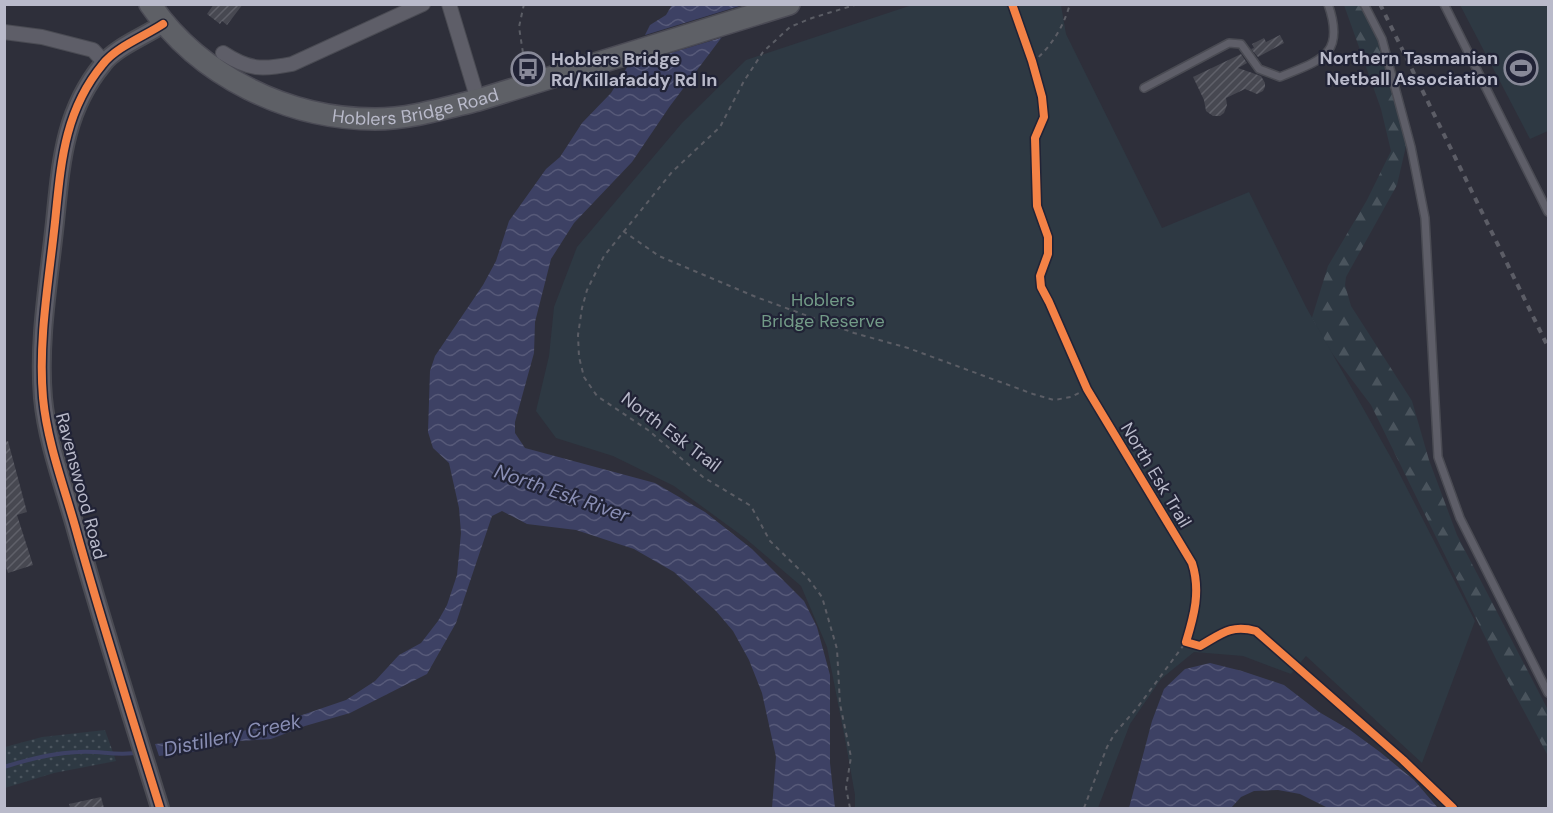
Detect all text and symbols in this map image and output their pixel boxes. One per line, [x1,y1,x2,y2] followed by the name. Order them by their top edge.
[1320,46,1498,91] place label: Northern Tasmanian Netball Association
[551,47,717,92] place label: Hoblers Bridge Rd/Killafaddy Rd In
[1503,50,1539,86] sports icon: Northern Tasmanian Netball Association
[510,51,546,87] bus stop icon: Hoblers Bridge Rd/Killafaddy Rd In
[331,82,502,131] street label: Hoblers Bridge Road
[761,288,885,333] park label: Hoblers Bridge Reserve
[616,387,726,477] street label: North Esk Trail
[50,410,112,562] street label: Ravenswood Road
[1115,418,1197,532] street label: North Esk Trail
[491,458,633,528] water label: North Esk River
[161,708,304,762] water label: Distillery Creek

